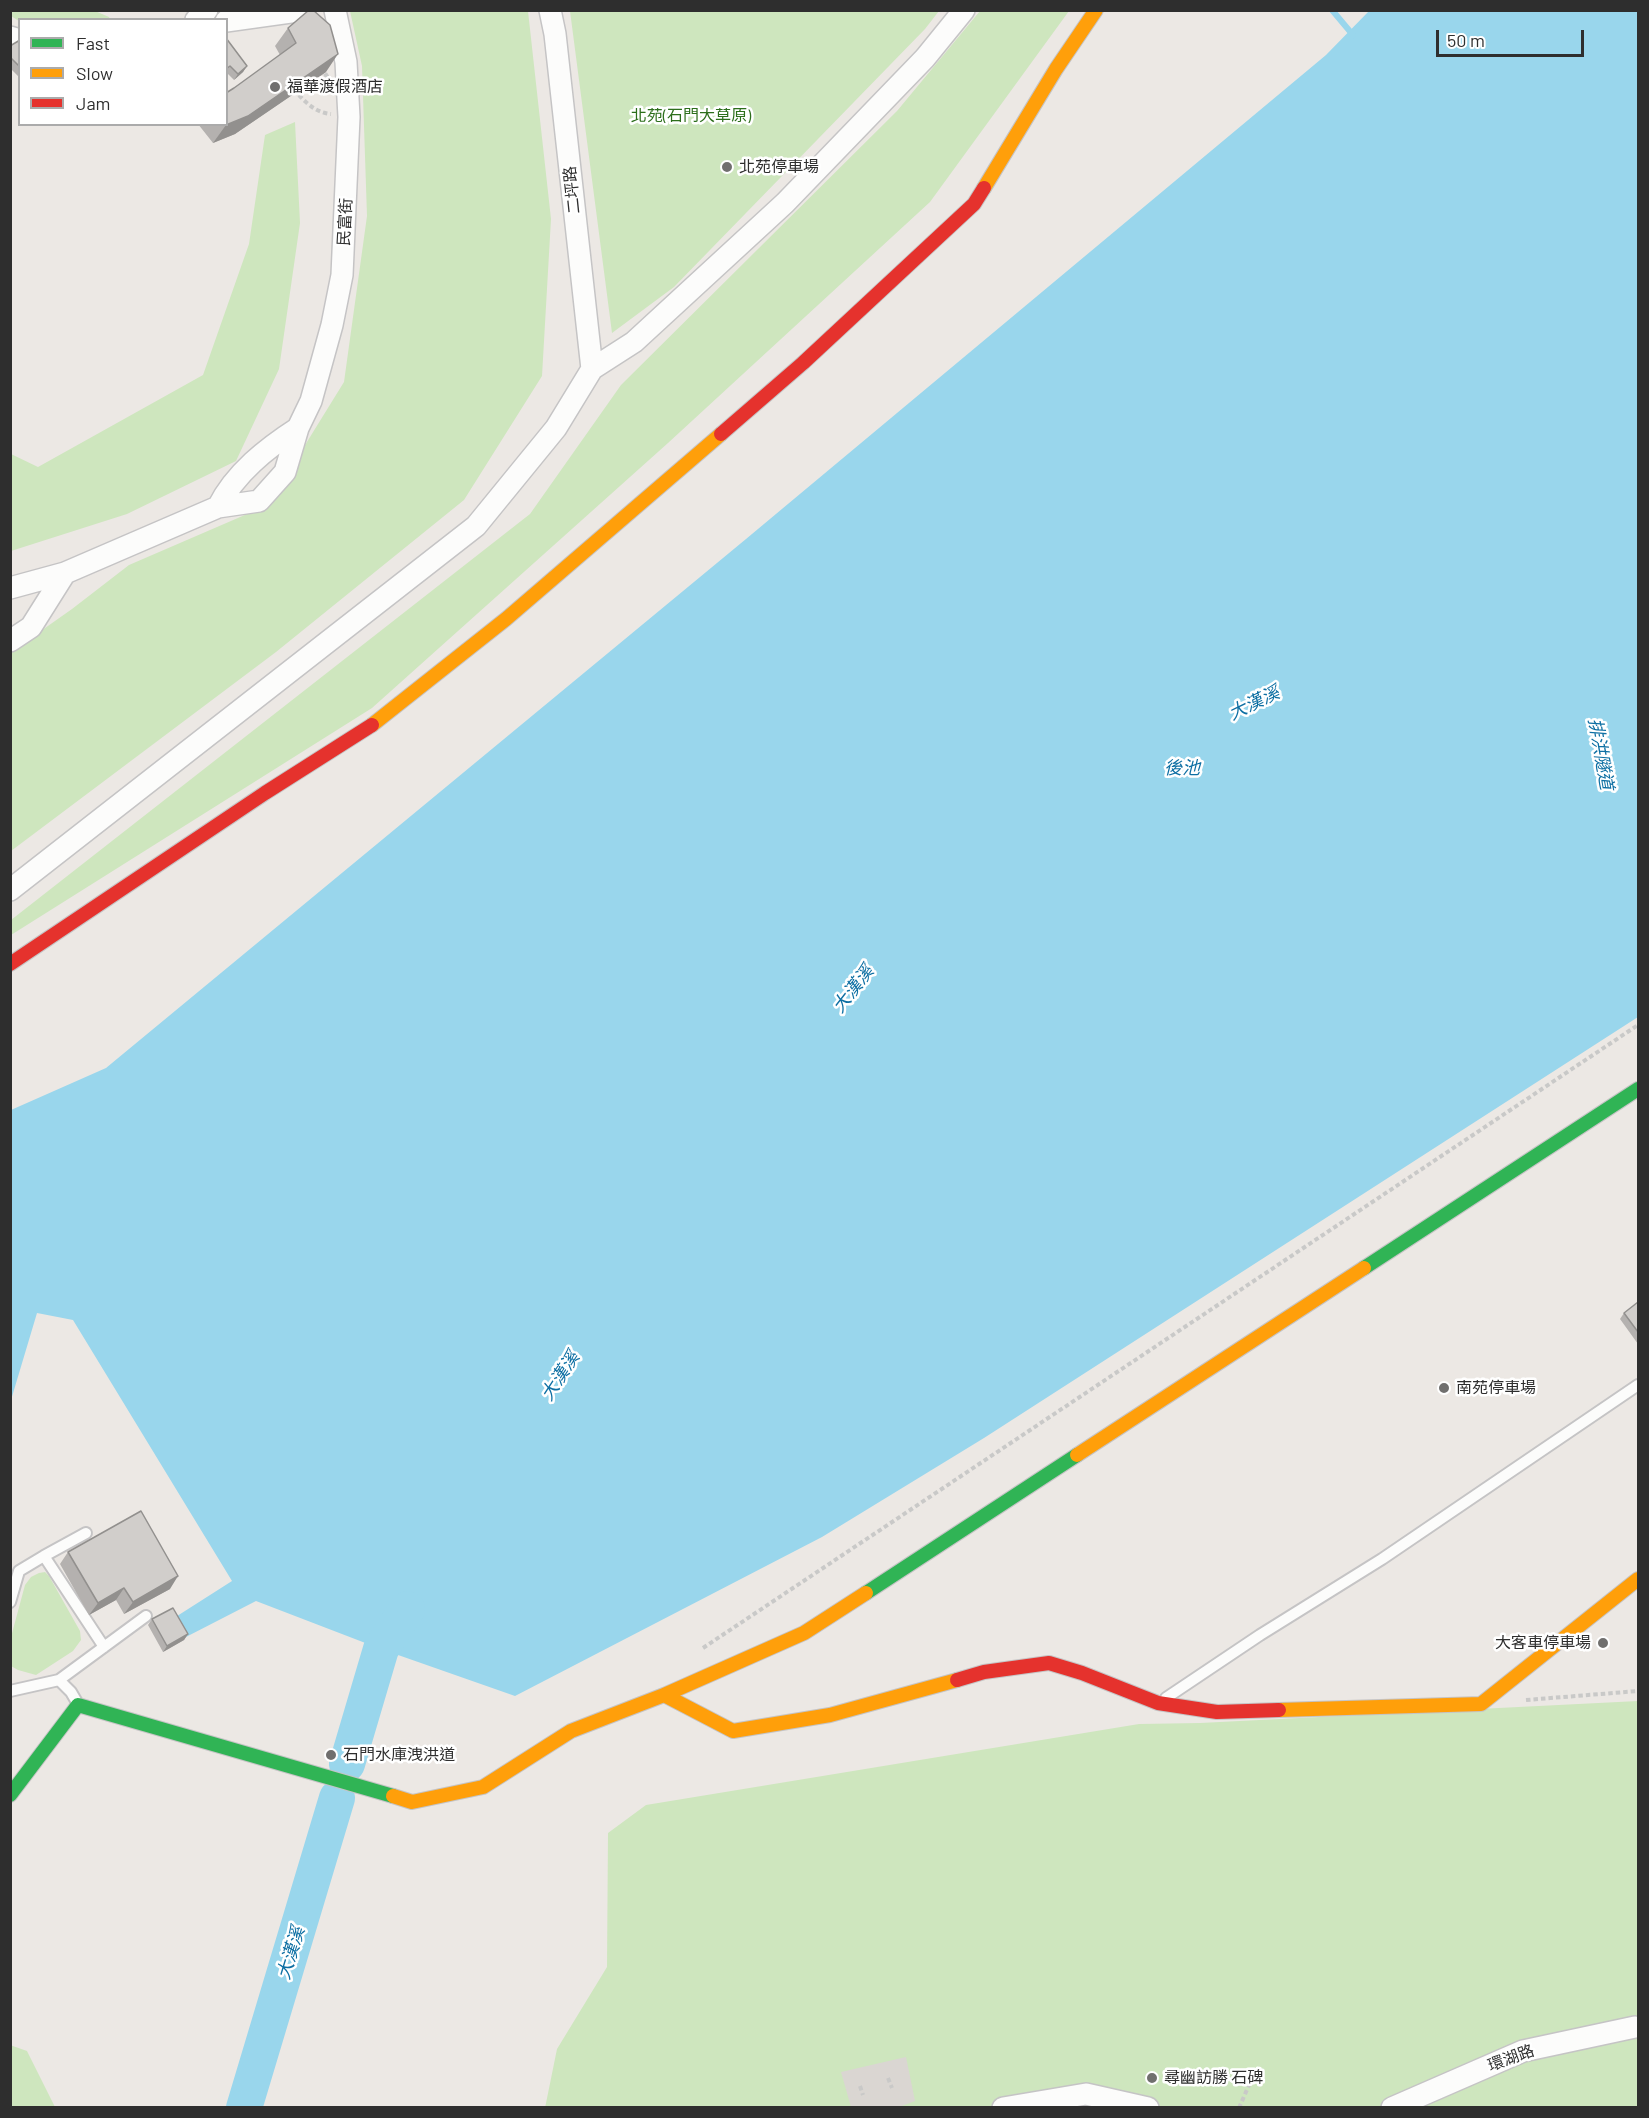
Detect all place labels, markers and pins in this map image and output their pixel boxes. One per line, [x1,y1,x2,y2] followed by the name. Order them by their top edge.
[287,77,383,97] place label: 福華渡假酒店
[268,80,282,94] marker: 福華渡假酒店
[739,157,819,177] place label: 北苑停車場
[720,160,734,174] marker: 北苑停車場
[1456,1378,1536,1398] place label: 南苑停車場
[1437,1381,1451,1395] marker: 南苑停車場
[1495,1633,1591,1653] place label: 大客車停車場
[1596,1636,1610,1650] marker: 大客車停車場
[343,1745,455,1765] place label: 石門水庫洩洪道
[324,1748,338,1762] marker: 石門水庫洩洪道
[1164,2068,1263,2088] place label: 尋幽訪勝 石碑
[1145,2071,1159,2085] marker: 尋幽訪勝 石碑

